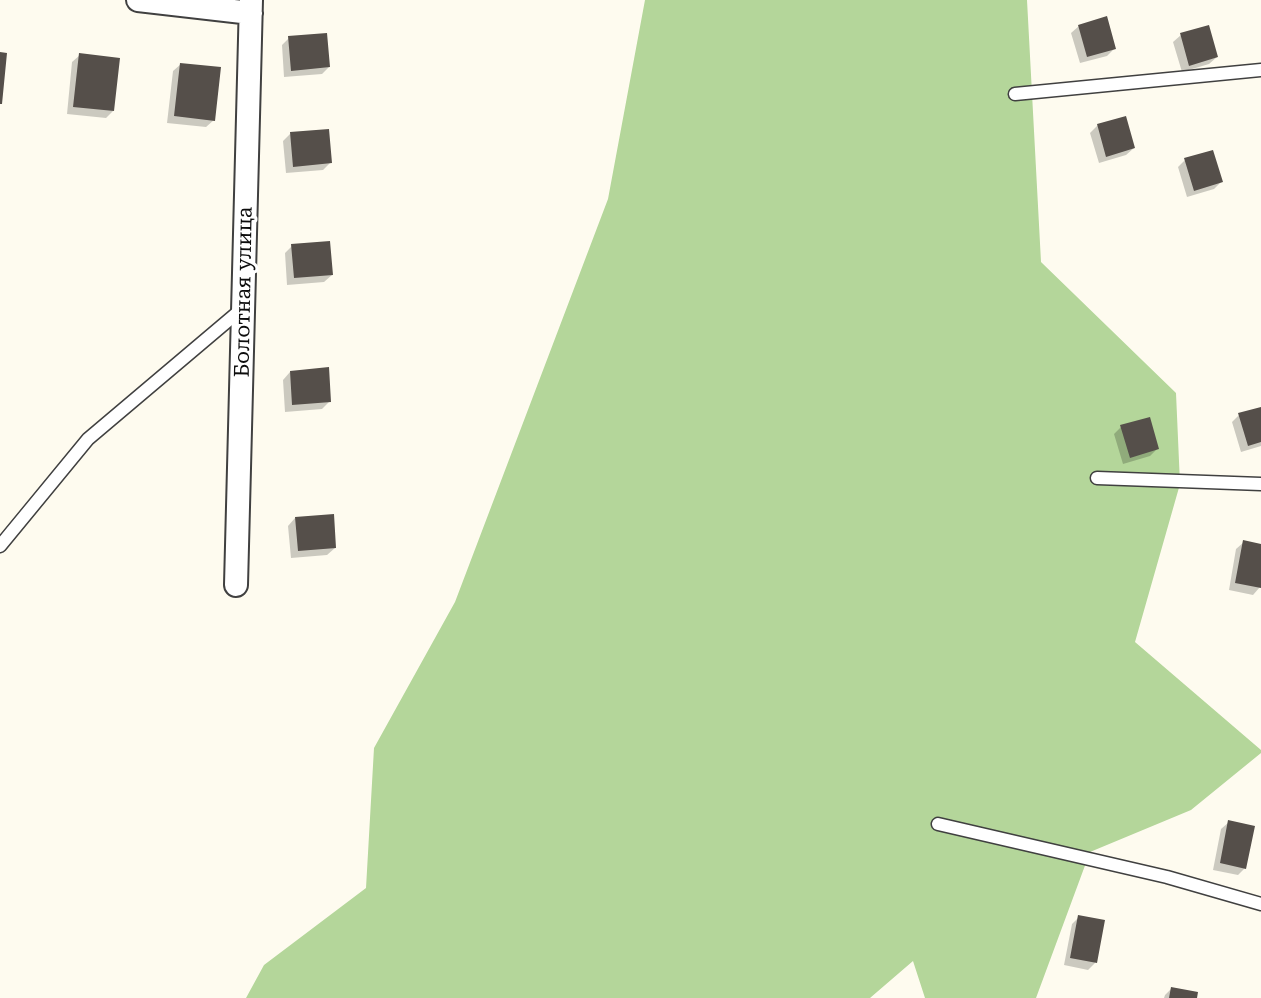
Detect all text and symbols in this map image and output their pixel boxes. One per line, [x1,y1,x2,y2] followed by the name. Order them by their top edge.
[230,206,258,378] street label: Болотная улица

